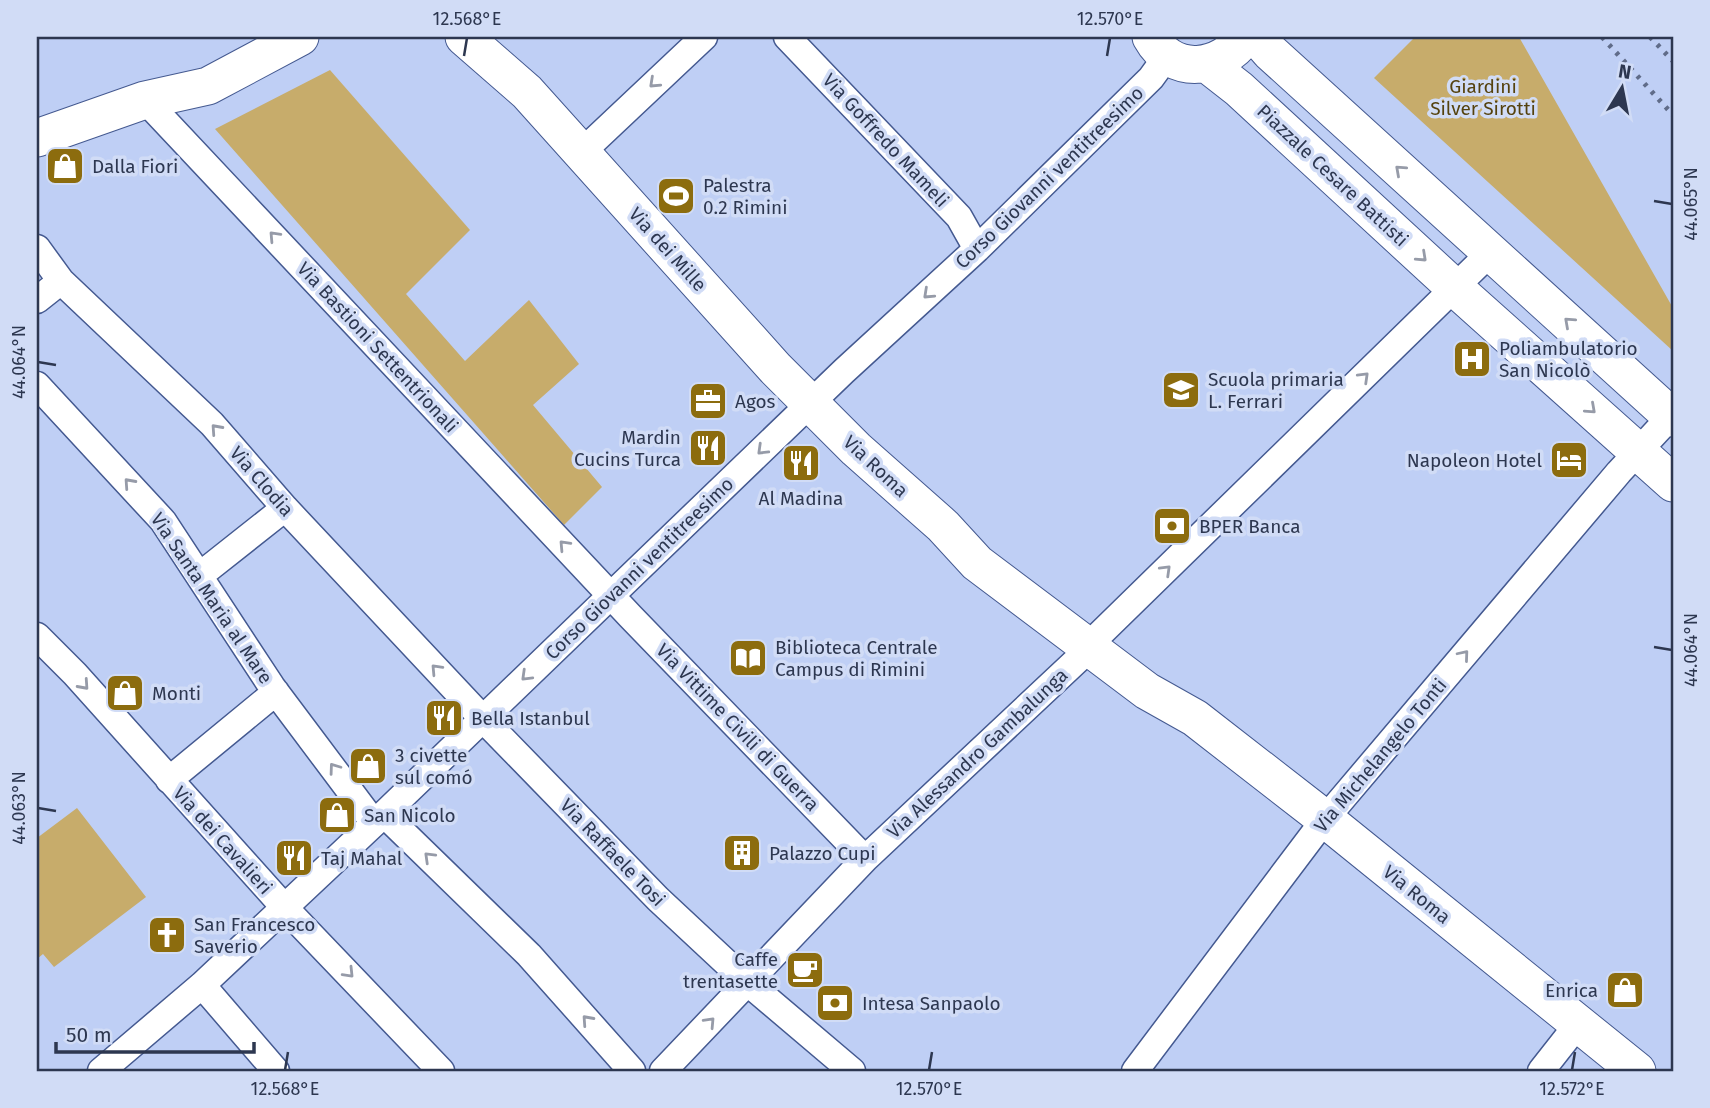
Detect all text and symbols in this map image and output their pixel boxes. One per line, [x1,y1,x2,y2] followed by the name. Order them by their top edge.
[433,8,501,30] text: 12.568°E
[1077,8,1143,30] text: 12.570°E
[1588,52,1658,122] north arrow
[1617,59,1633,84] text: N
[818,69,954,212] street label: Via Goffredo Mameli
[649,75,662,87] one-way arrow
[1430,75,1536,120] park label: Giardini Silver Sirotti
[950,81,1148,273] street label: Corso Giovanni ventitreesimo
[1252,99,1413,251] street label: Piazzale Cesare Battisti
[44,145,86,187] shop icon: Dalla Fiori
[92,155,178,178] place label: Dalla Fiori
[1395,165,1408,178] one-way arrow
[1680,167,1702,241] text: 44.065°N
[703,174,788,219] place label: Palestra 0.2 Rimini
[655,175,697,217] sports icon: Palestra 0.2 Rimini
[624,203,711,296] street label: Via dei Mille
[269,231,282,244] one-way arrow
[1414,249,1427,261] one-way arrow
[292,257,463,438] street label: Via Bastioni Settentrionali
[923,286,936,298] one-way arrow
[1564,318,1577,330] one-way arrow
[8,325,30,399] text: 44.064°N
[1499,337,1638,382] place label: Poliambulatorio San Nicolò
[1451,338,1493,380] hospital icon: Poliambulatorio San Nicolò
[1208,368,1344,413] place label: Scuola primaria L. Ferrari
[1160,369,1202,411] school or university icon: Scuola primaria L. Ferrari
[1356,373,1369,386] one-way arrow
[687,380,729,422] office icon: Agos
[735,390,776,413] place label: Agos
[1583,401,1596,413] one-way arrow
[212,424,224,437] one-way arrow
[574,426,681,471] place label: Mardin Cucins Turca
[687,427,729,469] restaurant icon: Mardin Cucins Turca
[838,431,913,502] street label: Via Roma
[1548,439,1590,481] hotel icon: Napoleon Hotel
[225,442,298,521] street label: Via Clodia
[757,442,770,455] one-way arrow
[780,442,822,484] restaurant icon: Al Madina
[1407,449,1542,472] place label: Napoleon Hotel
[540,472,738,664] street label: Corso Giovanni ventitreesimo
[124,478,137,491] one-way arrow
[759,487,843,510] place label: Al Madina
[1151,505,1193,547] bank icon: BPER Banca
[146,508,277,688] street label: Via Santa Maria al Mare
[1199,515,1301,538] place label: BPER Banca
[559,540,572,553] one-way arrow
[1158,566,1171,579] one-way arrow
[1680,613,1702,687] text: 44.064°N
[775,636,938,681] place label: Biblioteca Centrale Campus di Rimini
[727,637,769,679] library icon: Biblioteca Centrale Campus di Rimini
[652,639,824,816] street label: Via Vittime Civili di Guerra
[1456,650,1468,663] one-way arrow
[432,664,444,677] one-way arrow
[882,664,1072,843] street label: Via Alessandro Gambalunga
[522,668,535,681] one-way arrow
[104,672,146,714] shop icon: Monti
[1309,674,1451,837] street label: Via Michelangelo Tonti
[76,677,88,690] one-way arrow
[152,682,201,705] place label: Monti
[423,697,465,739] restaurant icon: Bella Istanbul
[471,707,590,730] place label: Bella Istanbul
[395,744,473,789] place label: 3 civette sul comó
[347,745,389,787] shop icon: 3 civette sul comó
[329,763,342,775] one-way arrow
[8,771,30,845] text: 44.063°N
[168,782,277,899] street label: Via dei Cavalieri
[316,794,358,836] shop icon: San Nicolo
[555,794,670,911] street label: Via Raffaele Tosi
[364,804,456,827] place label: San Nicolo
[721,832,763,874] building icon: Palazzo Cupi
[273,837,315,879] restaurant icon: Taj Mahal
[769,842,876,865] place label: Palazzo Cupi
[321,847,403,870] place label: Taj Mahal
[424,853,437,866] one-way arrow
[1378,860,1455,929] street label: Via Roma
[194,913,315,958] place label: San Francesco Saverio
[146,914,188,956] church icon: San Francesco Saverio
[683,948,778,993] place label: Caffe trentasette
[784,949,826,991] cafe icon: Caffe trentasette
[340,965,353,978] one-way arrow
[1604,969,1646,1011] shop icon: Enrica
[1545,979,1598,1002] place label: Enrica
[814,982,856,1024] bank icon: Intesa Sanpaolo
[862,992,1001,1015] place label: Intesa Sanpaolo
[56,1010,254,1054] scale bar
[583,1015,595,1028] one-way arrow
[701,1017,714,1030] one-way arrow
[66,1022,112,1048] text: 50 m
[251,1078,319,1100] text: 12.568°E
[896,1078,962,1100] text: 12.570°E
[1539,1078,1605,1100] text: 12.572°E

